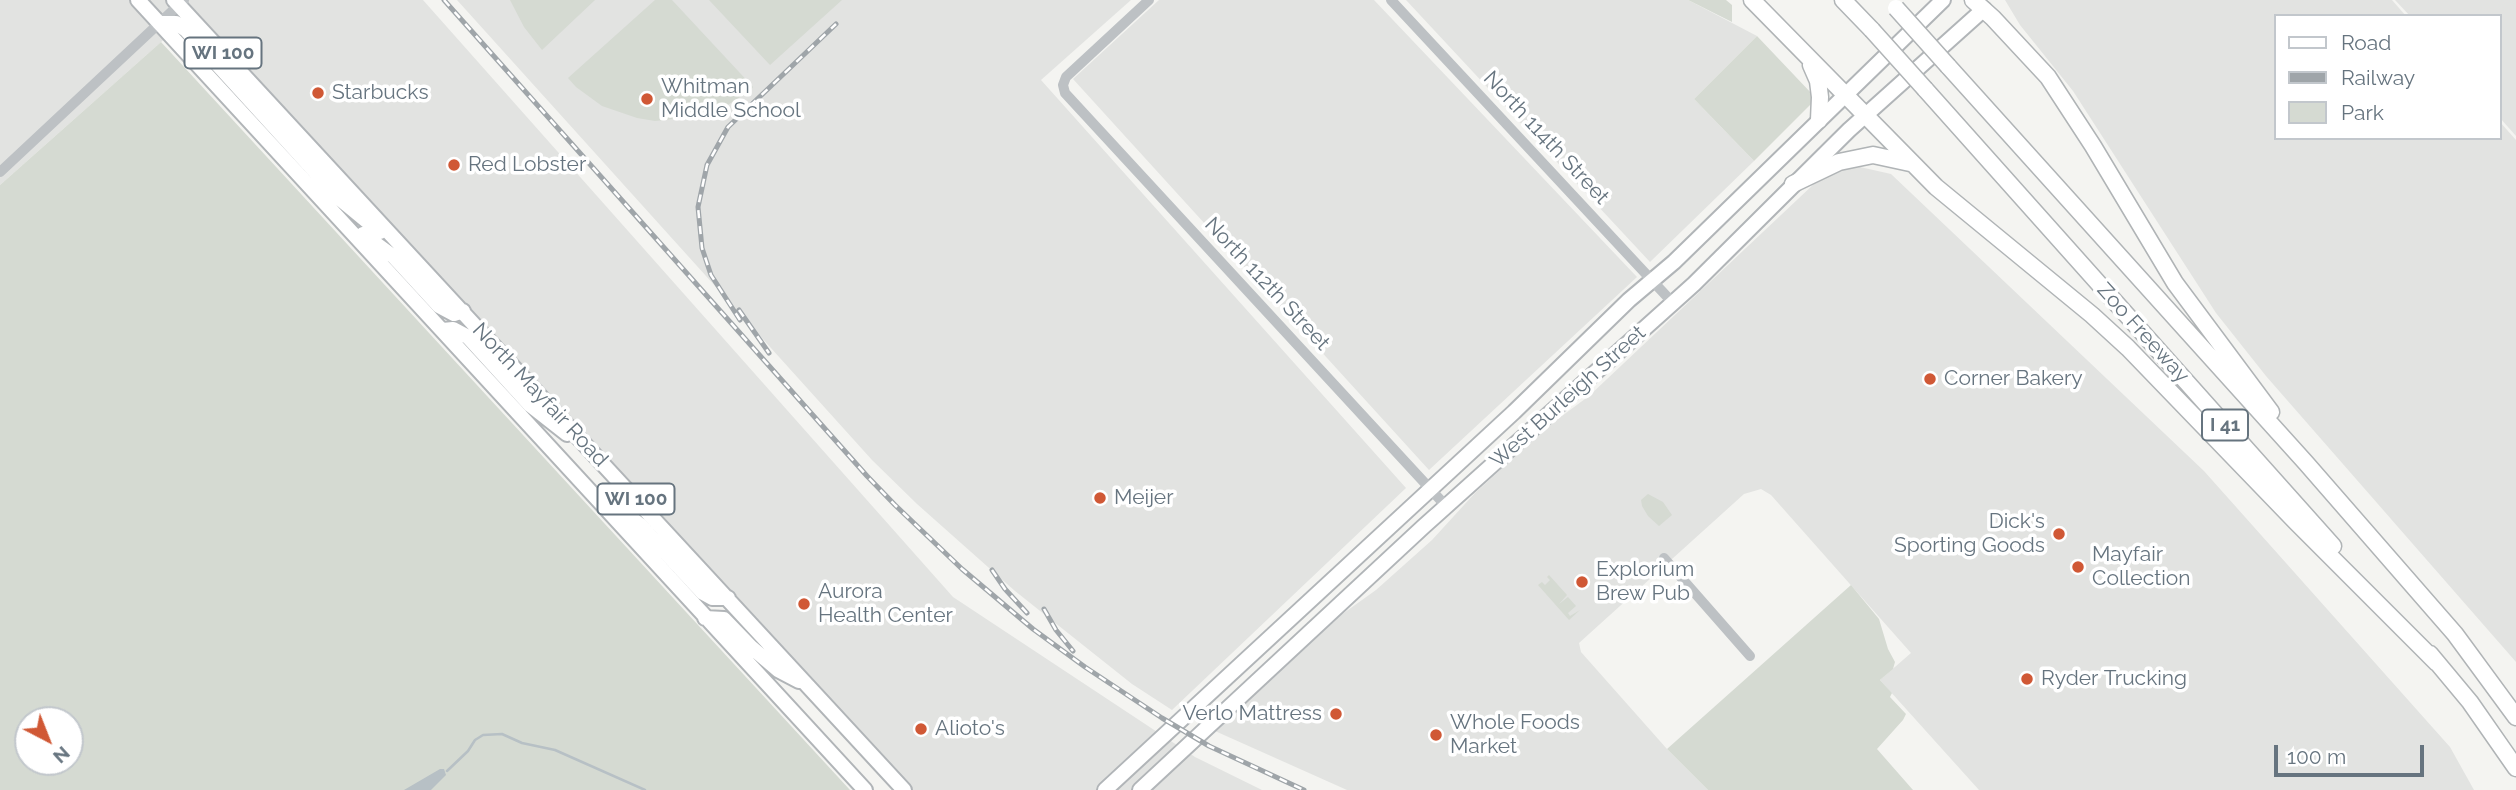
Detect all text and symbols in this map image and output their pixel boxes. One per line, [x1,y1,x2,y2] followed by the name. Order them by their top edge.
[2274,14,2502,140] legend
[2341,30,2391,55] text: Road
[184,38,262,68] road number: WI 100
[2341,65,2415,90] text: Railway
[1478,66,1614,210] street label: North 114th Street
[661,74,801,124] place label: Whitman Middle School
[332,80,429,106] place label: Starbucks
[310,85,326,101] marker: Starbucks
[639,91,655,107] marker: Whitman Middle School
[2341,100,2384,125] text: Park
[468,152,586,178] place label: Red Lobster
[446,157,462,173] marker: Red Lobster
[1199,212,1335,356] street label: North 112th Street
[2092,278,2194,388] street label: Zoo Freeway
[467,318,613,472] street label: North Mayfair Road
[1485,321,1651,473] street label: West Burleigh Street
[1944,366,2083,392] place label: Corner Bakery
[1922,371,1938,387] marker: Corner Bakery
[2202,410,2248,440] road number: I 41
[598,484,674,514] road number: WI 100
[1114,485,1174,511] place label: Meijer
[1092,490,1108,506] marker: Meijer
[1894,509,2045,559] place label: Dick's Sporting Goods
[2051,526,2067,542] marker: Dick's Sporting Goods
[2092,542,2191,592] place label: Mayfair Collection
[1596,557,1694,607] place label: Explorium Brew Pub
[2070,559,2086,575] marker: Mayfair Collection
[1574,574,1590,590] marker: Explorium Brew Pub
[818,579,953,629] place label: Aurora Health Center
[796,596,812,612] marker: Aurora Health Center
[2041,666,2187,692] place label: Ryder Trucking
[2019,671,2035,687] marker: Ryder Trucking
[1182,701,1322,727] place label: Verlo Mattress
[14,706,84,776] north arrow
[1328,706,1344,722] marker: Verlo Mattress
[1450,710,1580,760] place label: Whole Foods Market
[935,716,1005,742] place label: Alioto's
[913,721,929,737] marker: Alioto's
[1428,727,1444,743] marker: Whole Foods Market
[2278,730,2428,774] scale bar
[49,742,74,768] text: N
[2287,744,2346,769] text: 100 m

